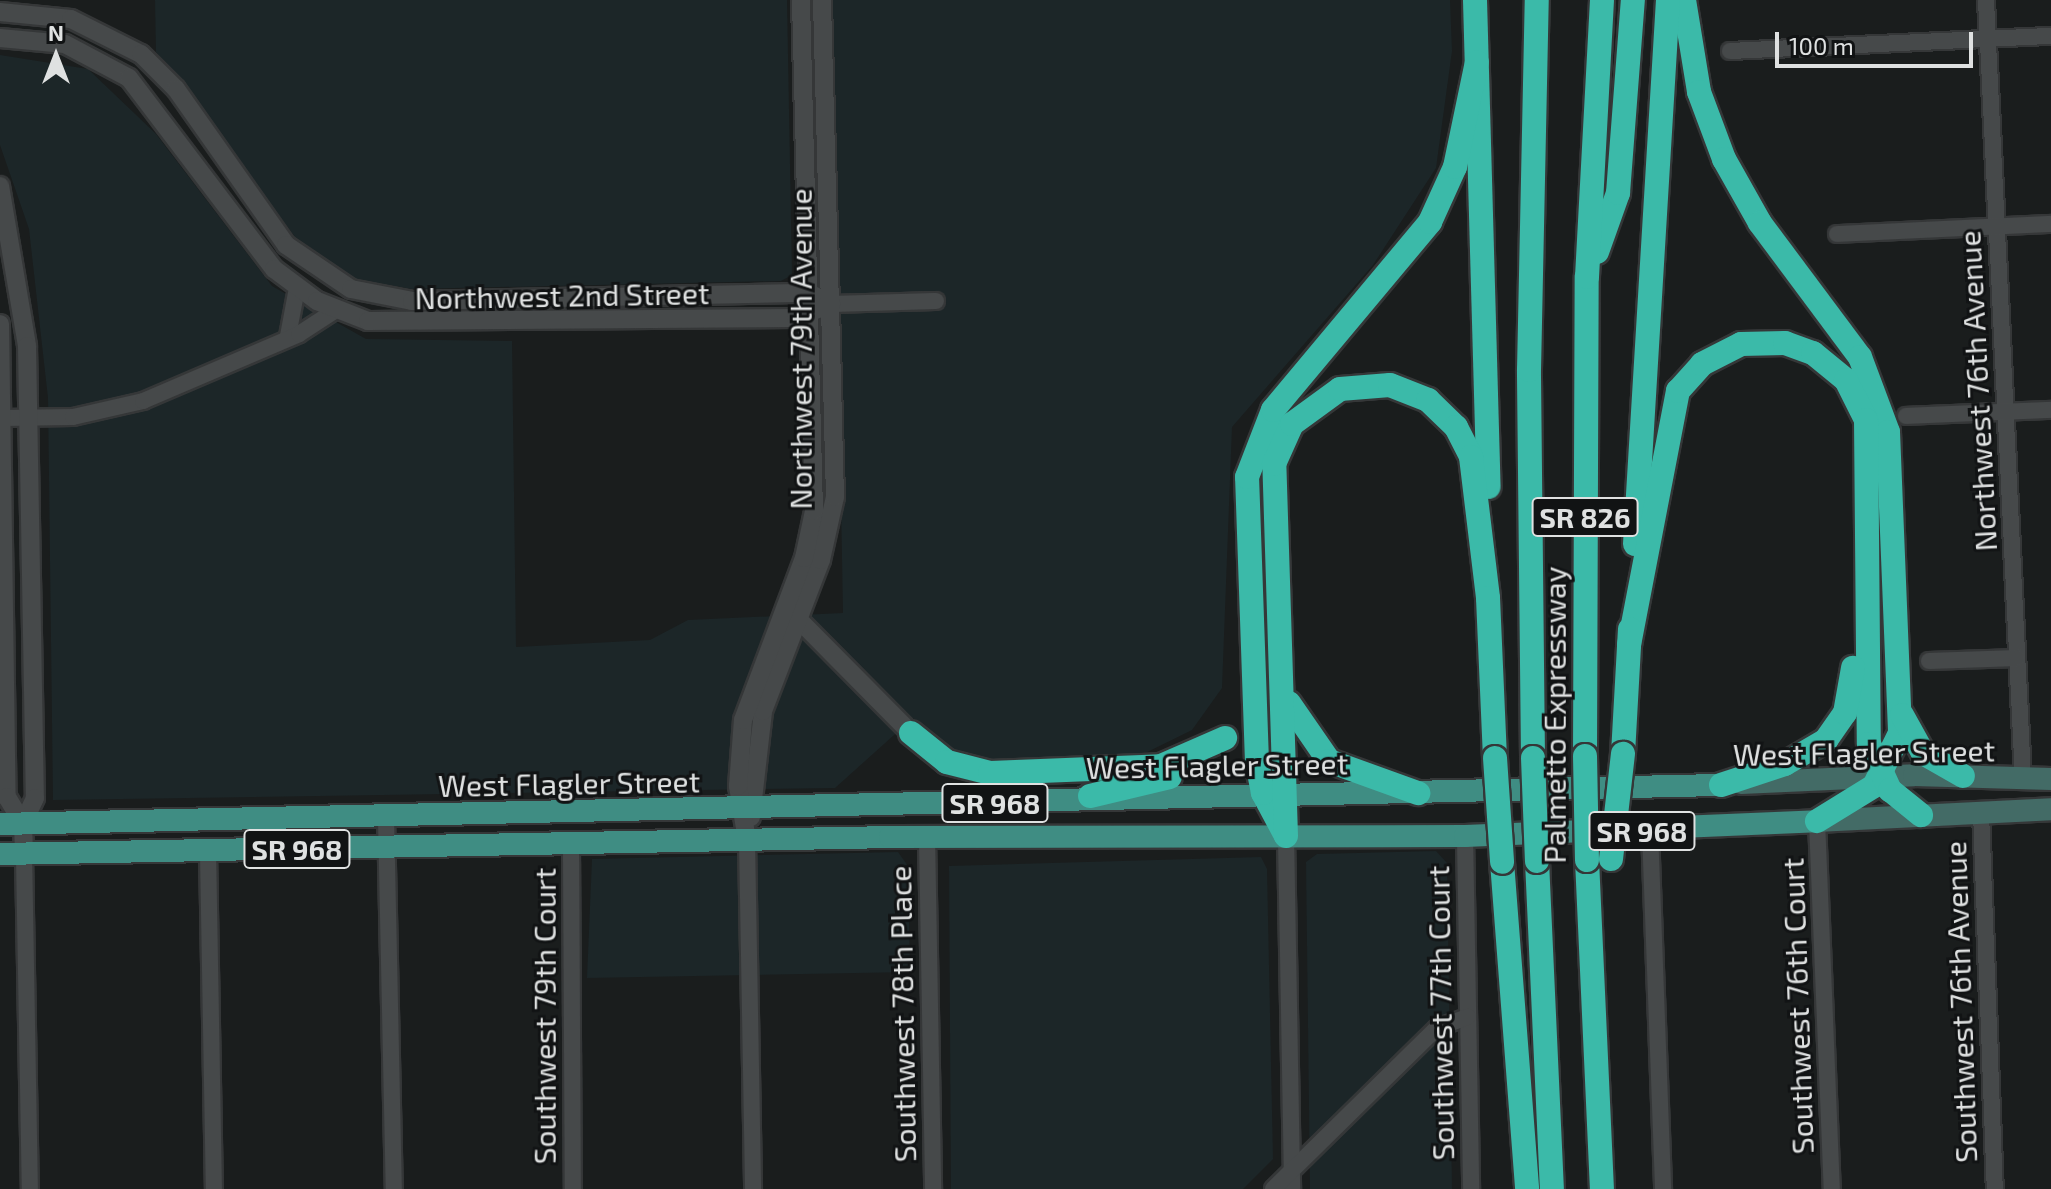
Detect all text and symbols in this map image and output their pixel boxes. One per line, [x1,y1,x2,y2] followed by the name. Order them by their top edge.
[16,16,96,96] north arrow
[1779,16,1977,66] scale bar
[48,19,64,45] text: N
[1789,31,1854,60] text: 100 m
[782,188,818,510] street label: Northwest 79th Avenue
[1951,229,2003,553] street label: Northwest 76th Avenue
[414,274,710,316] street label: Northwest 2nd Street
[1531,493,1639,541] road number: SR 826
[1536,566,1572,864] street label: Palmetto Expressway
[1732,732,1996,772] street label: West Flagler Street
[1085,745,1349,785] street label: West Flagler Street
[437,763,701,803] street label: West Flagler Street
[941,779,1049,827] road number: SR 968
[1588,807,1696,855] road number: SR 968
[243,825,351,873] road number: SR 968
[1936,840,1984,1164] street label: Southwest 76th Avenue
[1774,857,1820,1155] street label: Southwest 76th Court
[881,865,923,1163] street label: Southwest 78th Place
[1419,865,1461,1161] street label: Southwest 77th Court
[526,868,562,1164] street label: Southwest 79th Court

